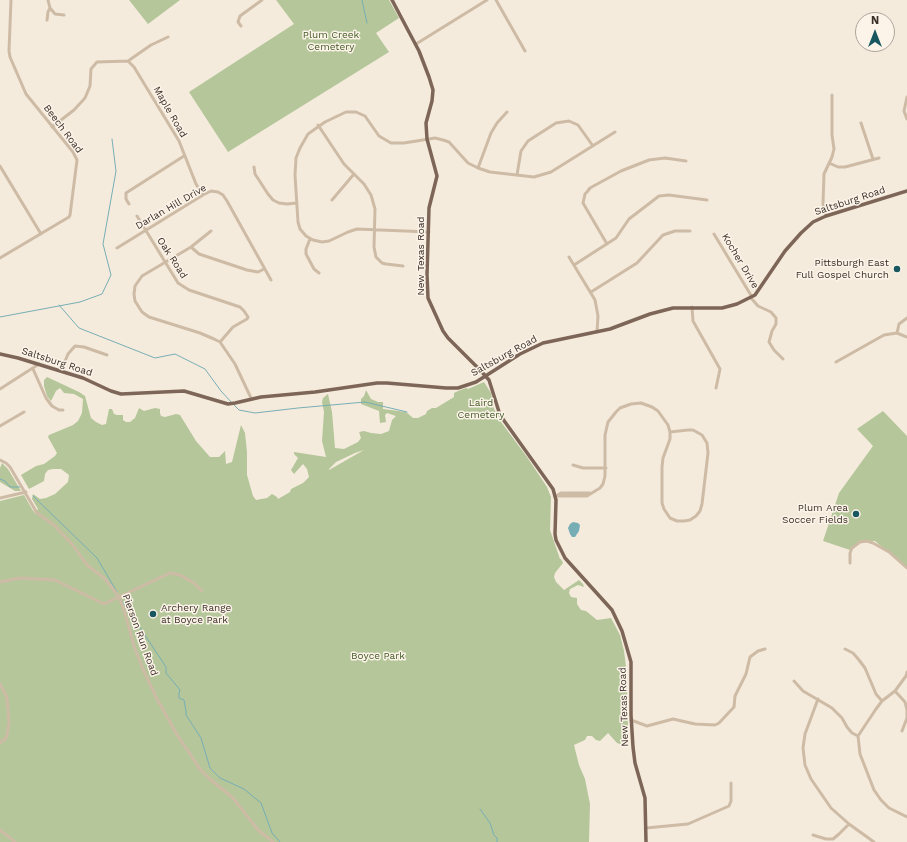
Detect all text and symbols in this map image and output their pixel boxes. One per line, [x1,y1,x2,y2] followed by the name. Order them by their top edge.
[855,12,895,52] north arrow
[871,14,879,27] text: N
[303,29,359,52] park label: Plum Creek Cemetery
[151,84,189,140] street label: Maple Road
[41,102,85,156] street label: Beech Road
[134,182,208,232] street label: Darlan Hill Drive
[813,184,887,218] street label: Saltsburg Road
[415,216,427,296] street label: New Texas Road
[719,231,761,291] street label: Kocher Drive
[154,235,190,281] street label: Oak Road
[796,257,889,280] place label: Pittsburgh East Full Gospel Church
[892,264,902,274] marker: Pittsburgh East Full Gospel Church
[469,333,539,379] street label: Saltsburg Road
[20,345,94,379] street label: Saltsburg Road
[458,397,504,420] park label: Laird Cemetery
[782,502,848,526] place label: Plum Area Soccer Fields
[851,509,861,519] marker: Plum Area Soccer Fields
[120,593,160,677] street label: Pierson Run Road
[161,602,231,626] place label: Archery Range at Boyce Park
[148,609,158,619] marker: Archery Range at Boyce Park
[351,650,405,662] park label: Boyce Park
[617,667,631,747] street label: New Texas Road

